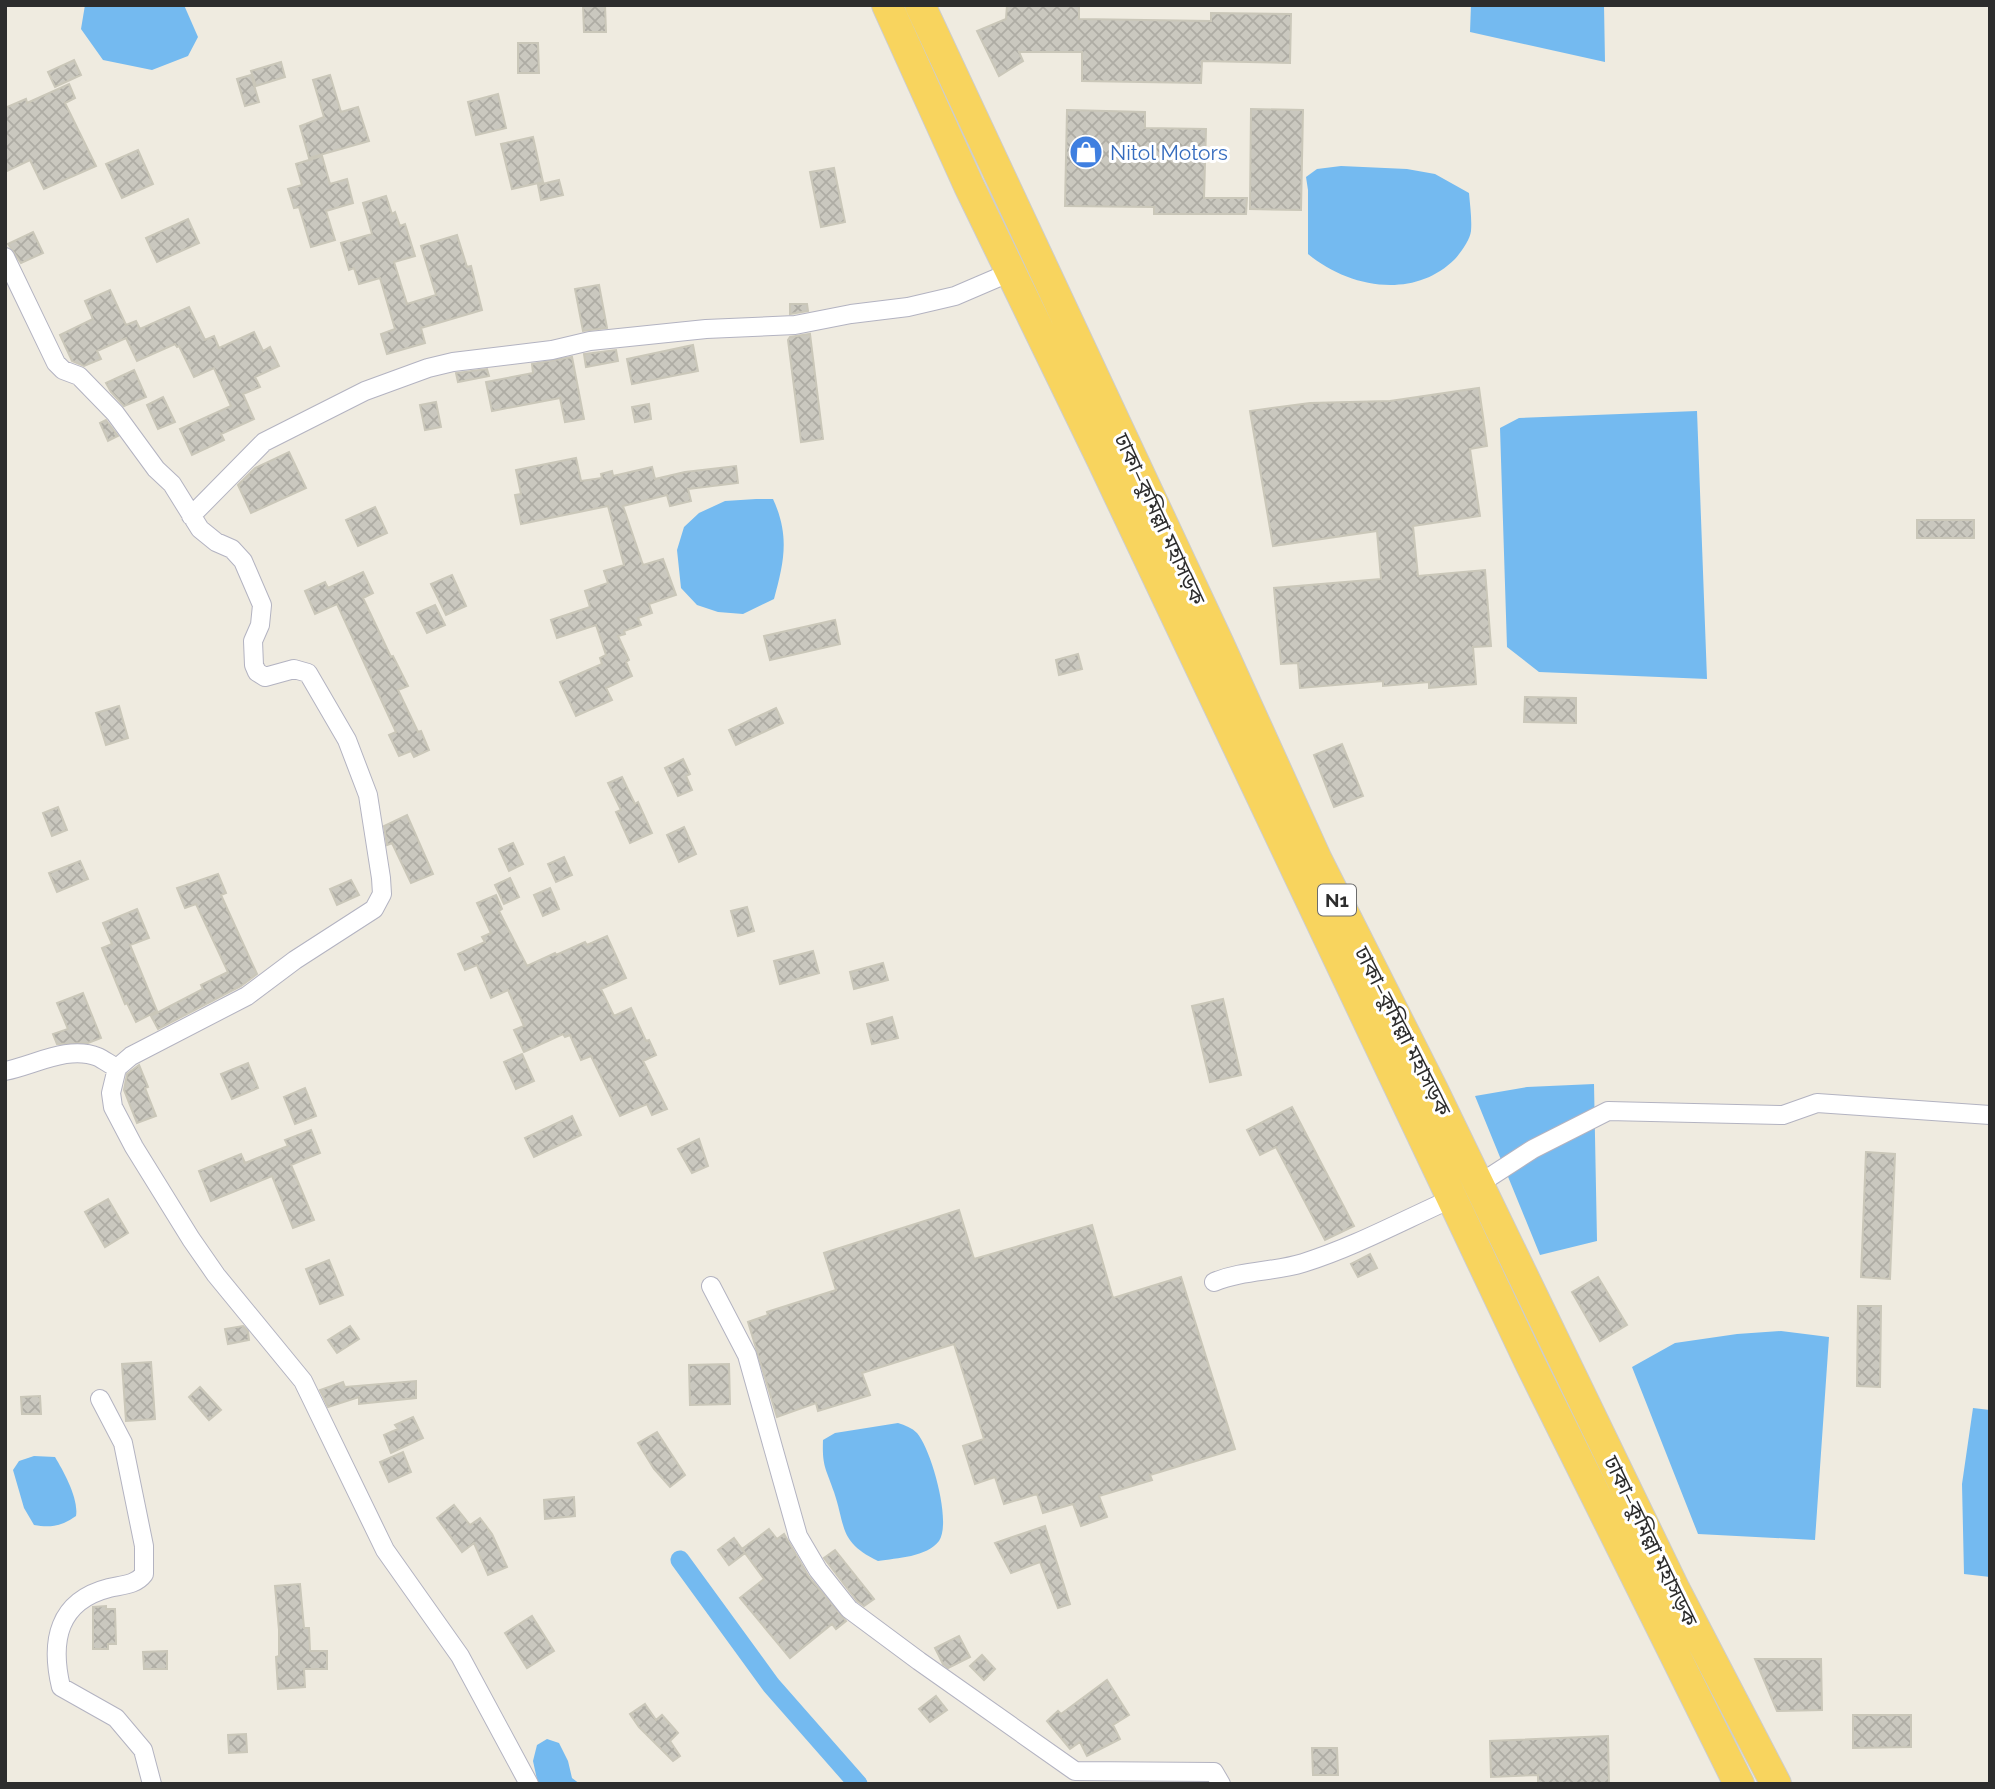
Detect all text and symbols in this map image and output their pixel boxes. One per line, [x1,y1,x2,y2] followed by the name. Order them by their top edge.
[1067,133,1105,171] shop icon: Nitol Motors
[1110,140,1228,165] place label: Nitol Motors
[1109,428,1211,610] street label: ঢাকা–কুমিল্লা মহাসড়ক
[1318,885,1356,916] road number: N1
[1349,941,1457,1121] street label: ঢাকা–কুমিল্লা মহাসড়ক
[1598,1451,1704,1631] street label: ঢাকা–কুমিল্লা মহাসড়ক

